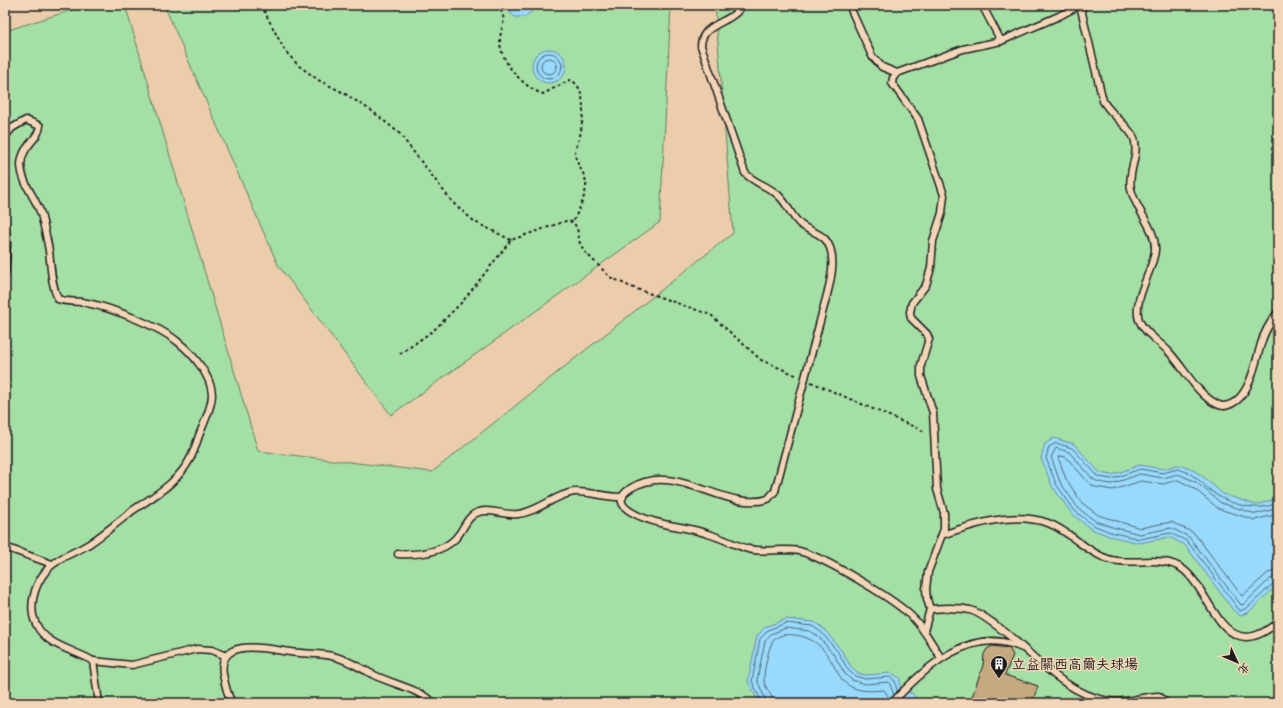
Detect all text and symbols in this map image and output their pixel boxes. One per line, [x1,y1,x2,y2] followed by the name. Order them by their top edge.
[1217,642,1257,682] north arrow
[989,654,1009,679] building icon: 立益關西高爾夫球場
[1012,656,1138,676] place label: 立益關西高爾夫球場
[1233,658,1252,677] text: 北

